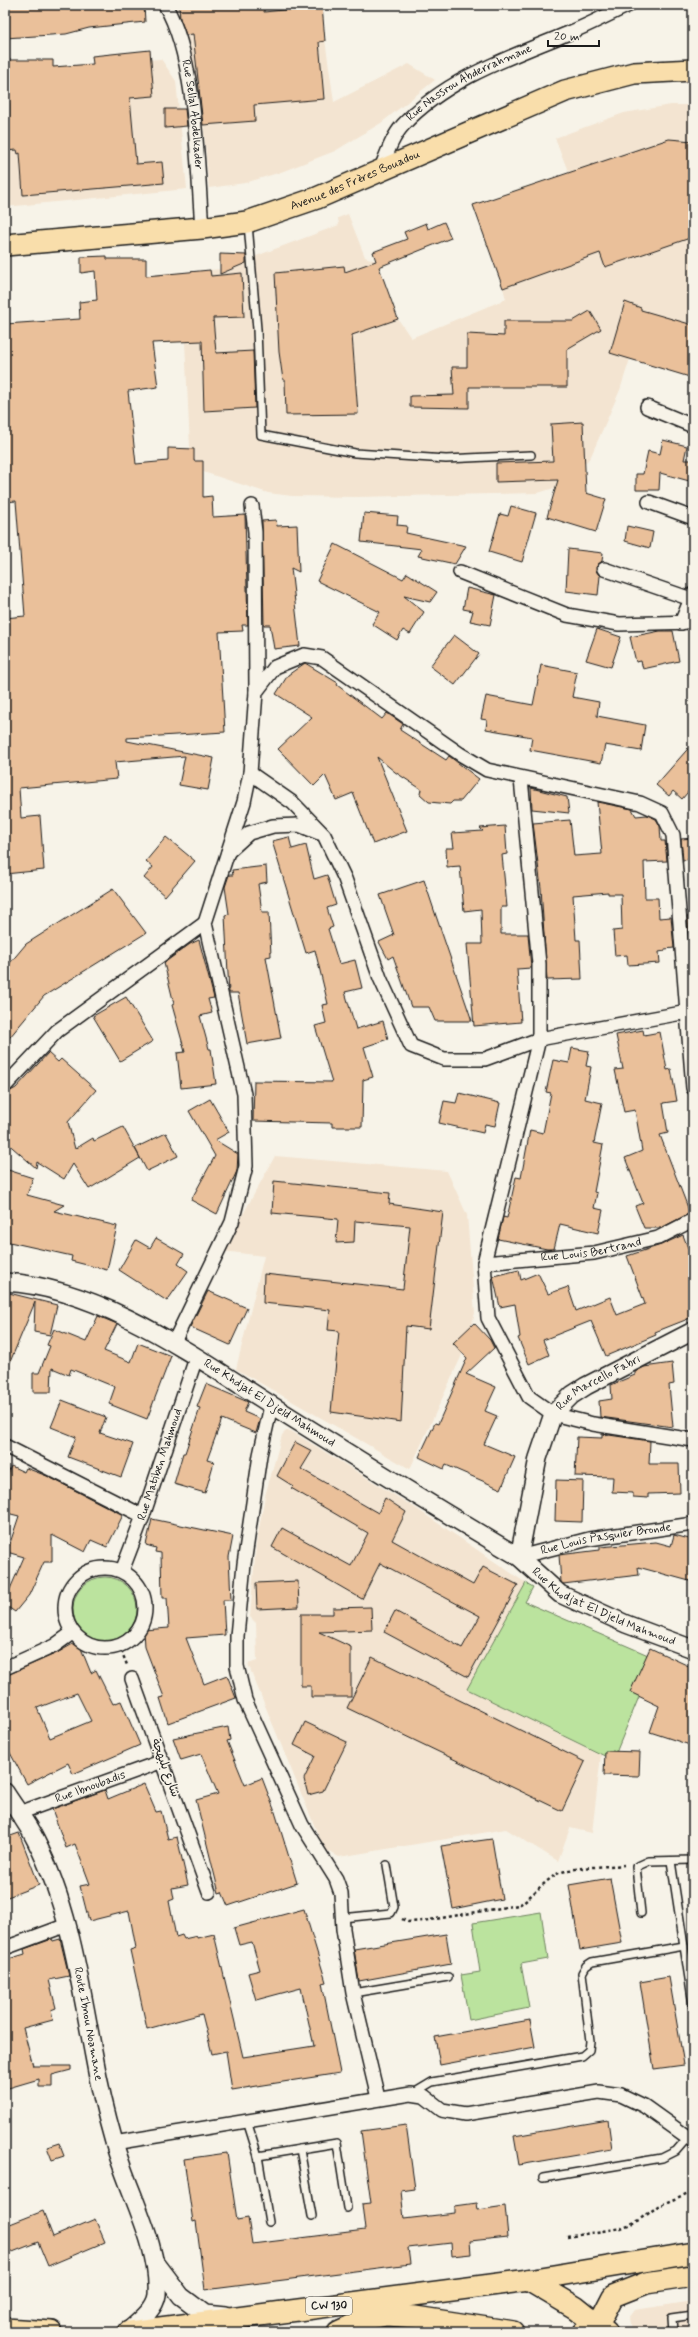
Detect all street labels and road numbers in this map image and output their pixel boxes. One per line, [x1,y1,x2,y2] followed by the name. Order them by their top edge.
[403,41,535,125] street label: Rue Nassrou Abderrahmane
[177,58,206,170] street label: Rue Sellal Abdelkader
[288,146,423,215] street label: Avenue des Frères Bouadou
[540,1234,643,1266] street label: Rue Louis Bertrand
[553,1351,643,1414] street label: Rue Marcello Fabri
[200,1355,338,1451] street label: Rue Khdjat El Djeld Mahmoud
[134,1407,186,1523] street label: Rue Matiben Mahmoud
[539,1519,672,1559] street label: Rue Louis Pasquier Bronde
[528,1564,678,1650] street label: Rue Khodjat El Djeld Mahmoud
[147,1736,183,1800] street label: شارع بلبهجة
[53,1767,128,1807] street label: Rue Ibnoubadis
[69,1966,107,2082] street label: Route Ibnou Noamane
[306,2297,352,2315] road number: CW 130

